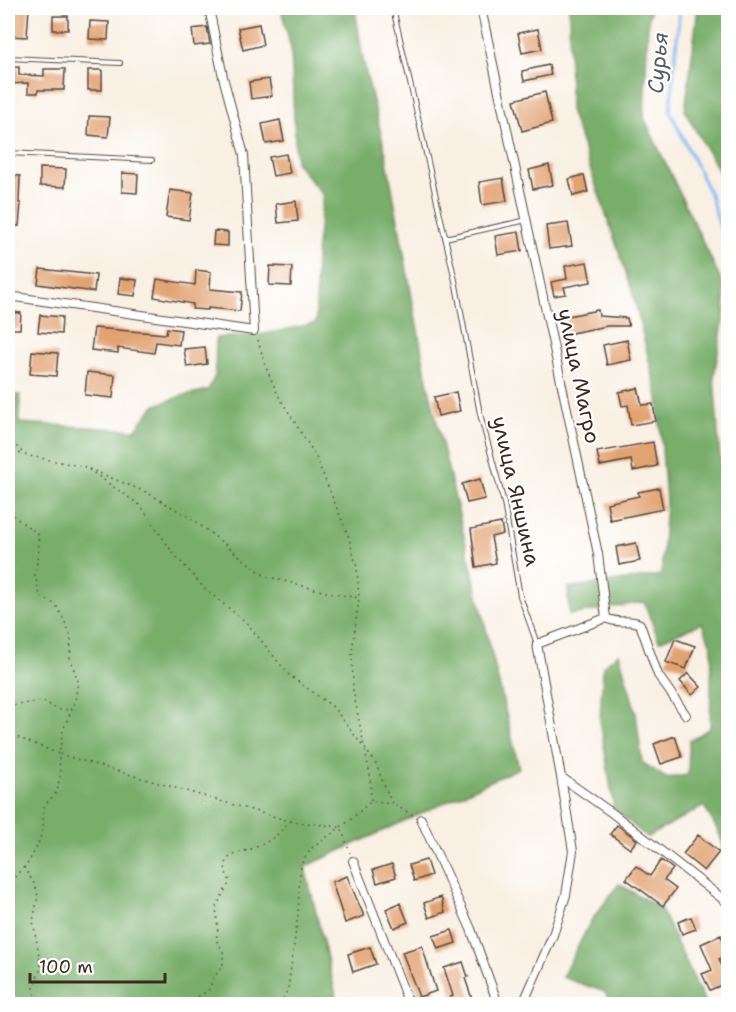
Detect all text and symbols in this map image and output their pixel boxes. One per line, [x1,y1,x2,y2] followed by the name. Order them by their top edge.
[641,31,675,95] water label: Сурья
[551,306,607,446] street label: улица Магро
[485,413,547,569] street label: улица Яншина
[30,946,165,984] scale bar
[39,955,93,979] text: 100 m

